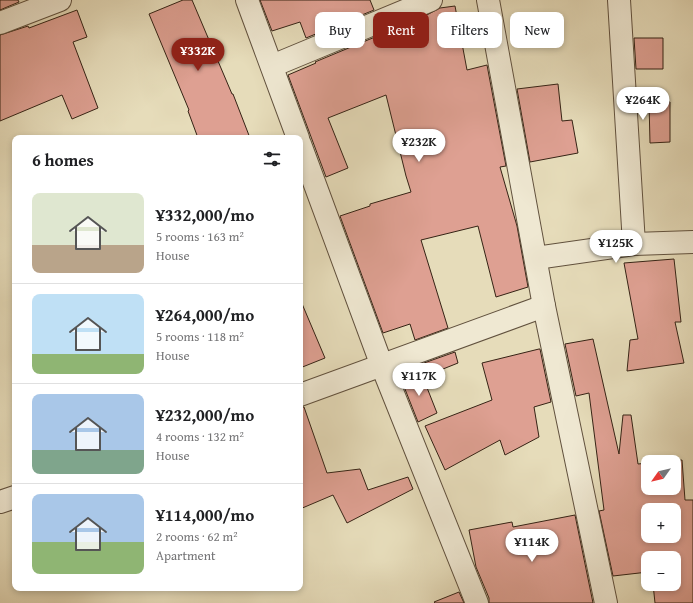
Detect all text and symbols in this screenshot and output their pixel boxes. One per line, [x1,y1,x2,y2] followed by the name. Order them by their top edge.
[315,12,365,48] chip: Buy
[373,12,429,48] chip: Rent
[437,12,502,48] chip: Filters
[510,12,564,48] chip: New
[170,38,226,72] pin: ¥332K
[180,41,216,60] text: ¥332K
[615,87,671,121] pin: ¥264K
[625,90,661,109] text: ¥264K
[391,129,447,163] pin: ¥232K
[401,132,437,151] text: ¥232K
[32,147,94,172] text: 6 homes
[261,148,283,170] icon: filters
[156,202,254,227] text: ¥332,000/mo
[64,209,112,257] icon: home
[156,227,244,246] text: 5 rooms · 163 m²
[588,230,644,264] pin: ¥125K
[598,233,634,252] text: ¥125K
[156,246,190,265] text: House
[156,302,254,327] text: ¥264,000/mo
[64,310,112,358] icon: home
[156,327,244,346] text: 5 rooms · 118 m²
[156,346,190,365] text: House
[391,363,447,397] pin: ¥117K
[401,366,437,385] text: ¥117K
[156,402,254,427] text: ¥232,000/mo
[64,410,112,458] icon: home
[156,427,244,446] text: 4 rooms · 132 m²
[156,446,190,465] text: House
[641,455,681,495] north arrow
[641,455,681,591] map controls
[156,502,254,527] text: ¥114,000/mo
[641,503,681,543] button: +
[64,510,112,558] icon: home
[156,527,238,546] text: 2 rooms · 62 m²
[504,529,560,563] pin: ¥114K
[514,532,550,551] text: ¥114K
[156,546,216,565] text: Apartment
[641,551,681,591] button: −

